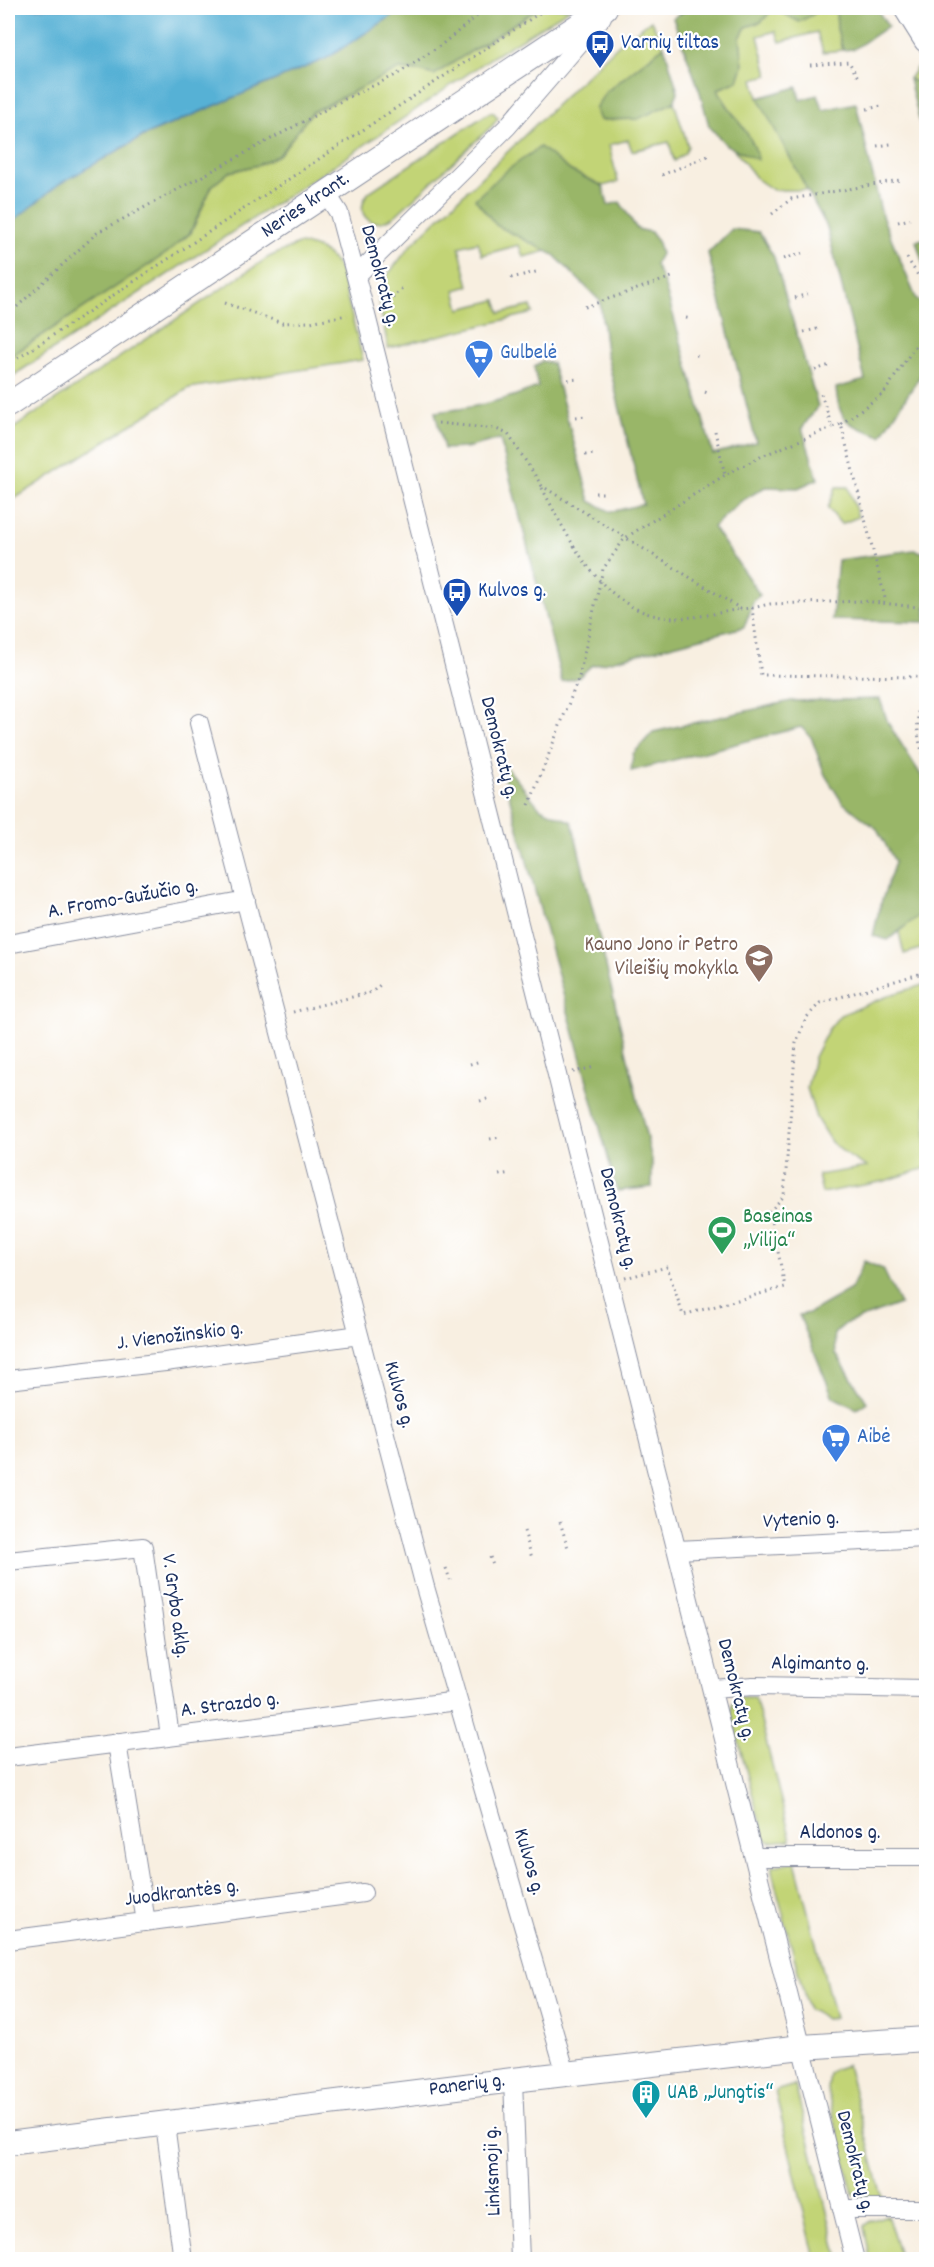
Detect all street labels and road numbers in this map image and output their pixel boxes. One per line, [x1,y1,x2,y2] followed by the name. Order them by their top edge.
[256,165,356,247] street label: Neries krant.
[351,222,407,330] street label: Demokratų g.
[471,694,525,802] street label: Demokratų g.
[45,872,201,928] street label: A. Fromo-Gužučio g.
[590,1165,644,1273] street label: Demokratų g.
[115,1314,245,1360] street label: J. Vienožinskio g.
[375,1358,421,1432] street label: Kulvos g.
[762,1504,840,1538] street label: Vytenio g.
[152,1552,196,1660] street label: V. Grybo aklg.
[708,1636,762,1744] street label: Demokratų g.
[771,1649,869,1681] street label: Algimanto g.
[179,1685,281,1727] street label: A. Strazdo g.
[799,1819,881,1849] street label: Aldonos g.
[504,1825,552,1899] street label: Kulvos g.
[123,1872,241,1916] street label: Juodkrantės g.
[427,2066,507,2106] street label: Panerių g.
[827,2108,881,2216] street label: Demokratų g.
[477,2125,511,2217] street label: Linksmoji g.

